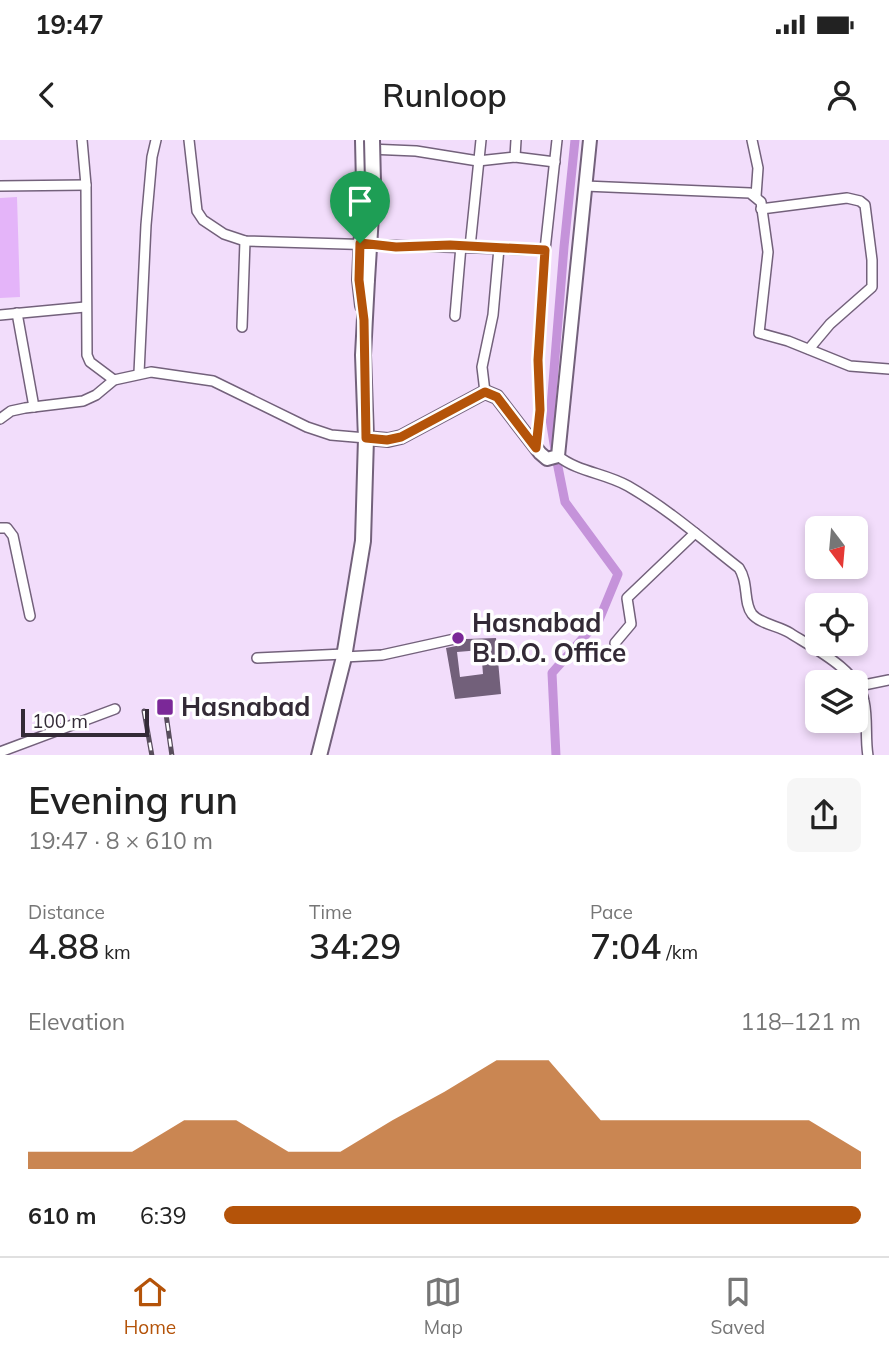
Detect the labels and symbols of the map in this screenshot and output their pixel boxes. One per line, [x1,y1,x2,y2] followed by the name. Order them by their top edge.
[330,171,390,243] pin
[805,516,868,579] north arrow
[472,606,626,669] place label: Hasnabad B.D.O. Office
[450,630,466,646] marker: Hasnabad B.D.O. Office
[181,690,310,723] place label: Hasnabad
[155,697,175,717] marker: Hasnabad
[21,706,149,738] scale bar

